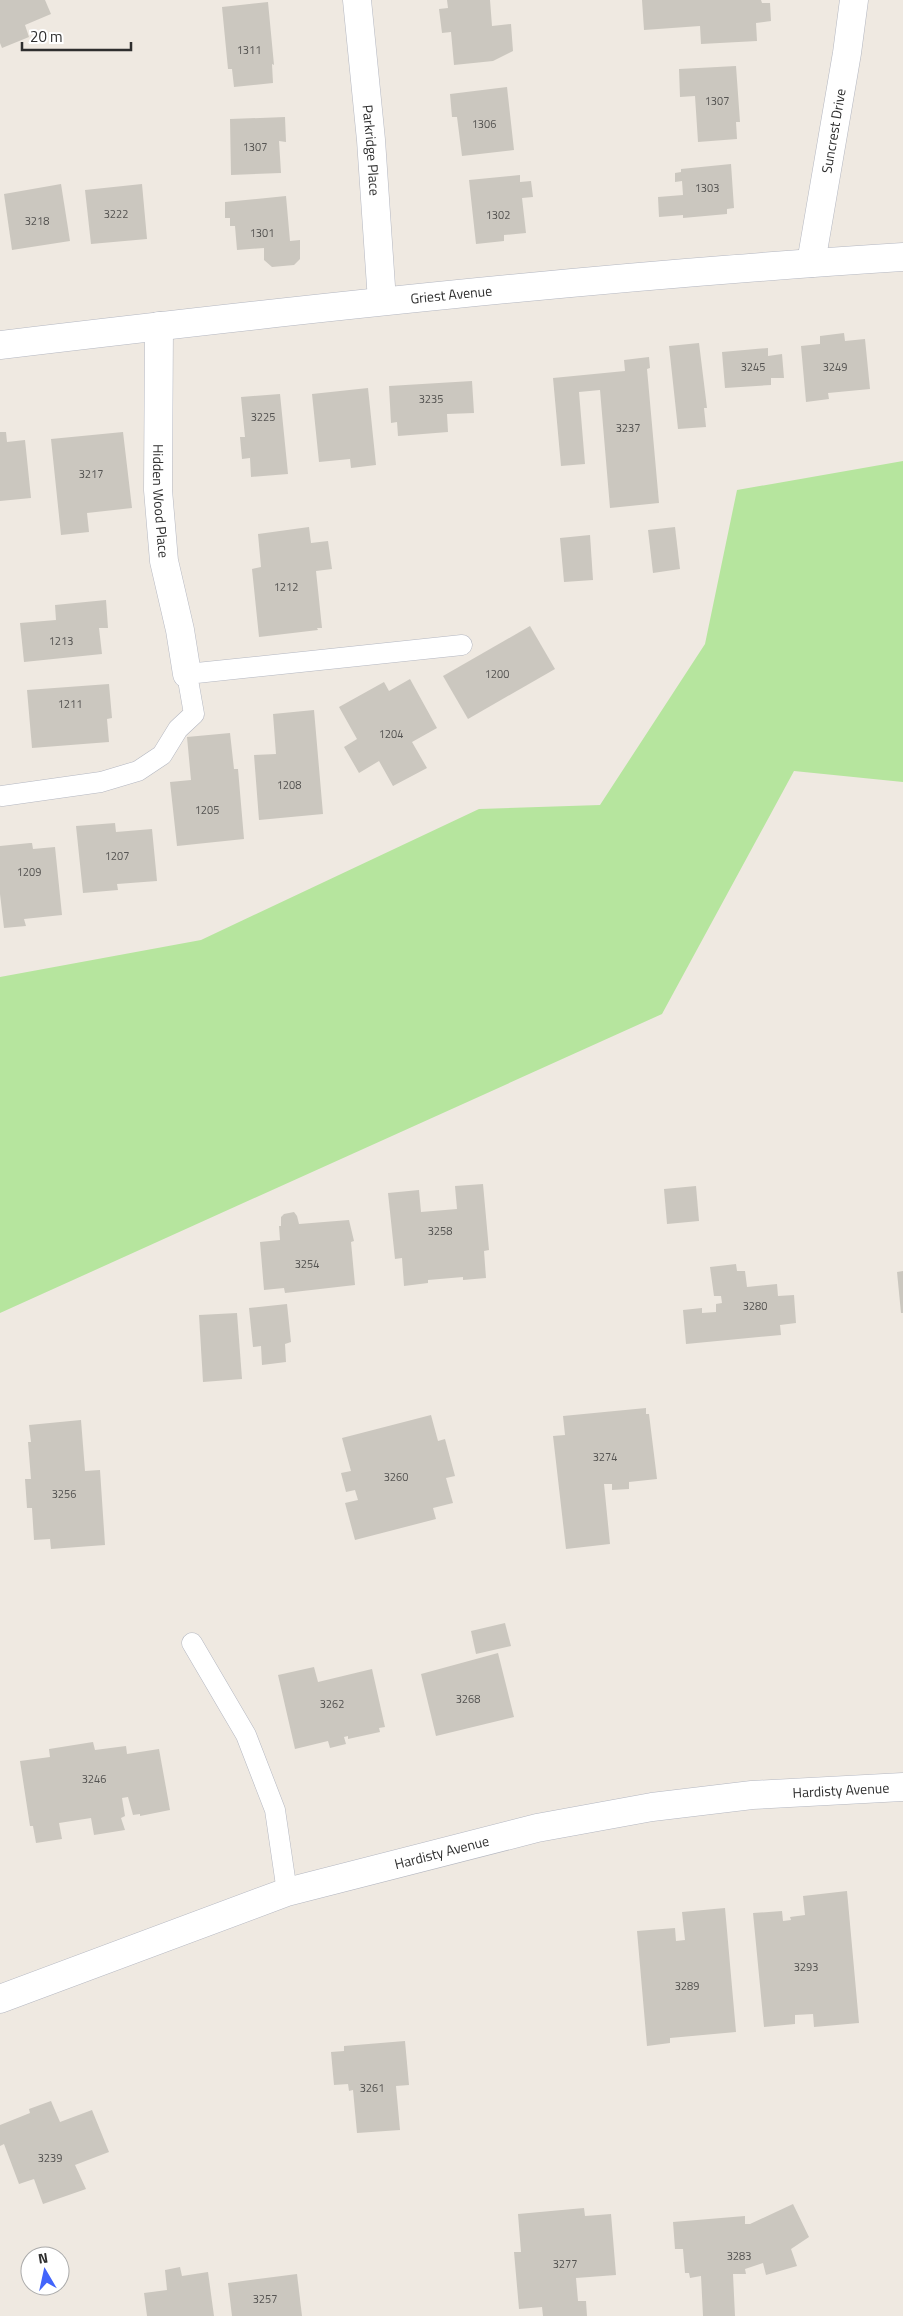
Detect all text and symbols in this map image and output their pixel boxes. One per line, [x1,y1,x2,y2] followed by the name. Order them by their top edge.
[22,20,131,52] scale bar
[30,25,63,48] text: 20 m
[237,42,261,58] house number: 1311
[816,87,851,175] street label: Suncrest Drive
[705,93,729,109] house number: 1307
[358,104,386,196] street label: Parkridge Place
[472,116,496,132] house number: 1306
[243,139,267,155] house number: 1307
[695,180,719,196] house number: 1303
[104,206,128,222] house number: 3222
[486,207,510,223] house number: 1302
[25,213,49,229] house number: 3218
[250,225,274,241] house number: 1301
[409,280,493,309] street label: Griest Avenue
[741,359,765,375] house number: 3245
[823,359,847,375] house number: 3249
[419,391,443,407] house number: 3235
[251,409,275,425] house number: 3225
[616,420,640,436] house number: 3237
[148,444,175,559] street label: Hidden Wood Place
[79,466,103,482] house number: 3217
[274,579,298,595] house number: 1212
[49,633,73,649] house number: 1213
[485,666,509,682] house number: 1200
[58,696,82,712] house number: 1211
[379,726,403,742] house number: 1204
[277,777,301,793] house number: 1208
[195,802,219,818] house number: 1205
[105,848,129,864] house number: 1207
[17,864,41,880] house number: 1209
[428,1223,452,1239] house number: 3258
[295,1256,319,1272] house number: 3254
[743,1298,767,1314] house number: 3280
[593,1449,617,1465] house number: 3274
[384,1469,408,1485] house number: 3260
[52,1486,76,1502] house number: 3256
[456,1691,480,1707] house number: 3268
[320,1696,344,1712] house number: 3262
[82,1771,106,1787] house number: 3246
[792,1777,890,1803] street label: Hardisty Avenue
[392,1830,491,1874] street label: Hardisty Avenue
[794,1959,818,1975] house number: 3293
[675,1978,699,1994] house number: 3289
[360,2080,384,2096] house number: 3261
[38,2150,62,2166] house number: 3239
[20,2246,70,2296] north arrow
[36,2247,49,2269] text: N
[727,2248,751,2264] house number: 3283
[553,2256,577,2272] house number: 3277
[253,2291,277,2307] house number: 3257

